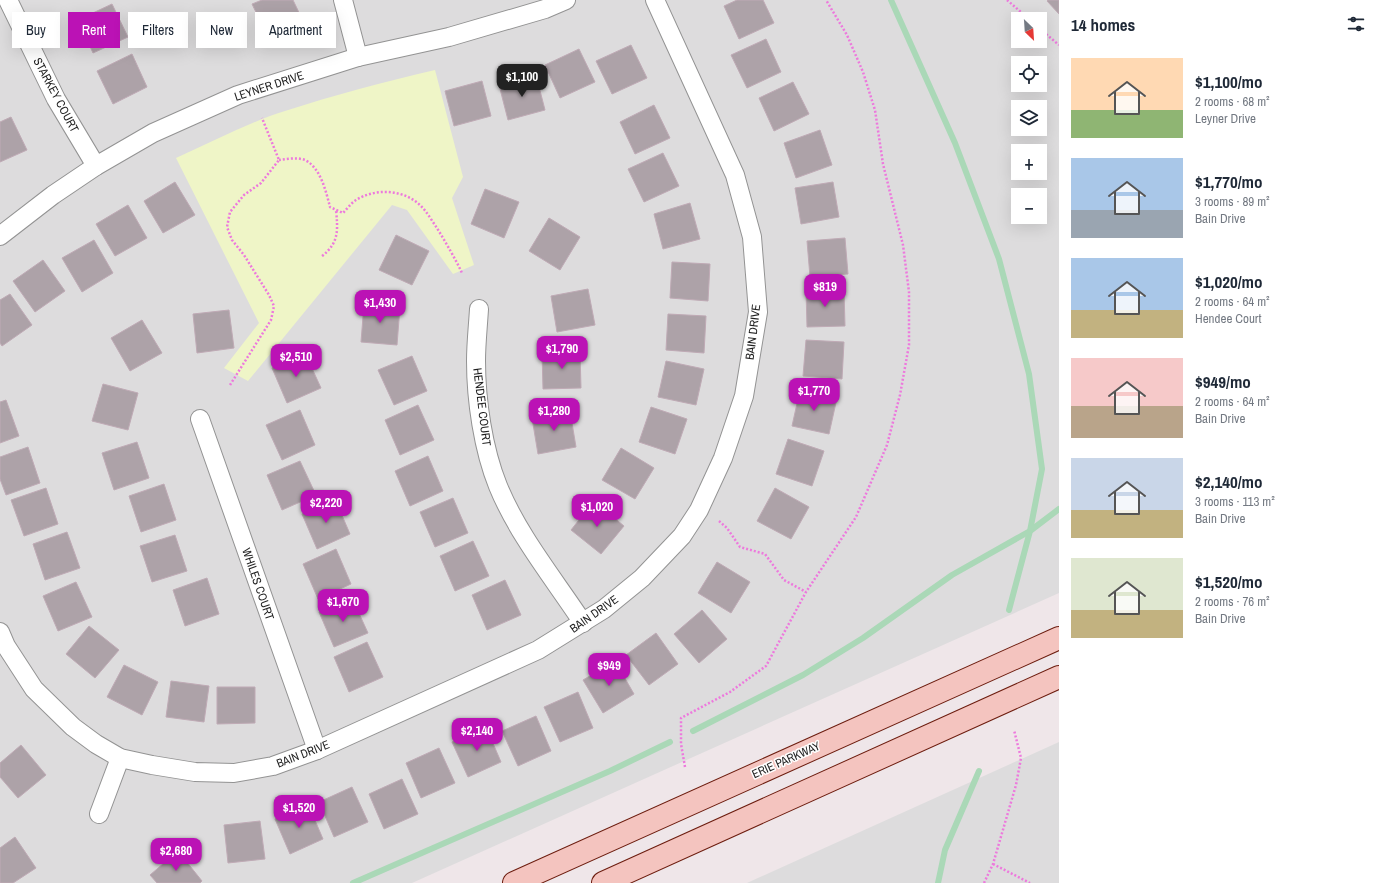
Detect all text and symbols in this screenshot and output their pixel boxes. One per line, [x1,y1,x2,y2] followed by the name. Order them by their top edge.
[12,12,60,48] chip: Buy
[68,12,120,48] chip: Rent
[128,12,188,48] chip: Filters
[196,12,247,48] chip: New
[255,12,336,48] chip: Apartment
[1011,12,1047,48] north arrow
[1011,12,1047,224] map controls
[1071,13,1135,36] text: 14 homes
[1345,13,1367,35] icon: filters
[30,55,82,135] street label: STARKEY COURT
[1011,56,1047,92] button: locate
[489,64,555,98] pin: $1,100
[232,67,306,105] street label: LEYNER DRIVE
[506,68,538,85] text: $1,100
[1195,70,1262,93] text: $1,100/mo
[1103,74,1151,122] icon: home
[1195,93,1270,110] text: 2 rooms · 68 m²
[1011,100,1047,136] button: layers
[1195,110,1256,127] text: Leyner Drive
[1011,144,1047,180] button: +
[1195,170,1262,193] text: $1,770/mo
[1103,174,1151,222] icon: home
[1011,188,1047,224] button: −
[1195,193,1270,210] text: 3 rooms · 89 m²
[1195,210,1245,227] text: Bain Drive
[1195,270,1262,293] text: $1,020/mo
[801,274,849,308] pin: $819
[1103,274,1151,322] icon: home
[813,278,837,295] text: $819
[347,290,413,324] pin: $1,430
[1195,293,1270,310] text: 2 rooms · 64 m²
[364,294,396,311] text: $1,430
[742,303,764,361] street label: BAIN DRIVE
[1195,310,1261,327] text: Hendee Court
[529,336,595,370] pin: $1,790
[546,340,578,357] text: $1,790
[263,344,329,378] pin: $2,510
[280,348,312,365] text: $2,510
[469,367,495,447] street label: HENDEE COURT
[1195,370,1251,393] text: $949/mo
[1103,374,1151,422] icon: home
[781,378,847,412] pin: $1,770
[798,382,830,399] text: $1,770
[1195,393,1270,410] text: 2 rooms · 64 m²
[521,398,587,432] pin: $1,280
[538,402,570,419] text: $1,280
[1195,410,1245,427] text: Bain Drive
[1195,470,1262,493] text: $2,140/mo
[1103,474,1151,522] icon: home
[293,490,359,524] pin: $2,220
[1195,493,1275,510] text: 3 rooms · 113 m²
[310,494,342,511] text: $2,220
[564,494,630,528] pin: $1,020
[581,498,613,515] text: $1,020
[1195,510,1245,527] text: Bain Drive
[238,546,278,622] street label: WHILES COURT
[1195,570,1262,593] text: $1,520/mo
[1103,574,1151,622] icon: home
[310,589,376,623] pin: $1,670
[567,591,621,637] street label: BAIN DRIVE
[327,593,359,610] text: $1,670
[1195,593,1270,610] text: 2 rooms · 76 m²
[1195,610,1245,627] text: Bain Drive
[585,653,633,687] pin: $949
[597,657,621,674] text: $949
[444,718,510,752] pin: $2,140
[461,722,493,739] text: $2,140
[274,737,332,771] street label: BAIN DRIVE
[749,738,823,782] street label: ERIE PARKWAY
[266,795,332,829] pin: $1,520
[283,799,315,816] text: $1,520
[143,838,209,872] pin: $2,680
[160,842,192,859] text: $2,680

